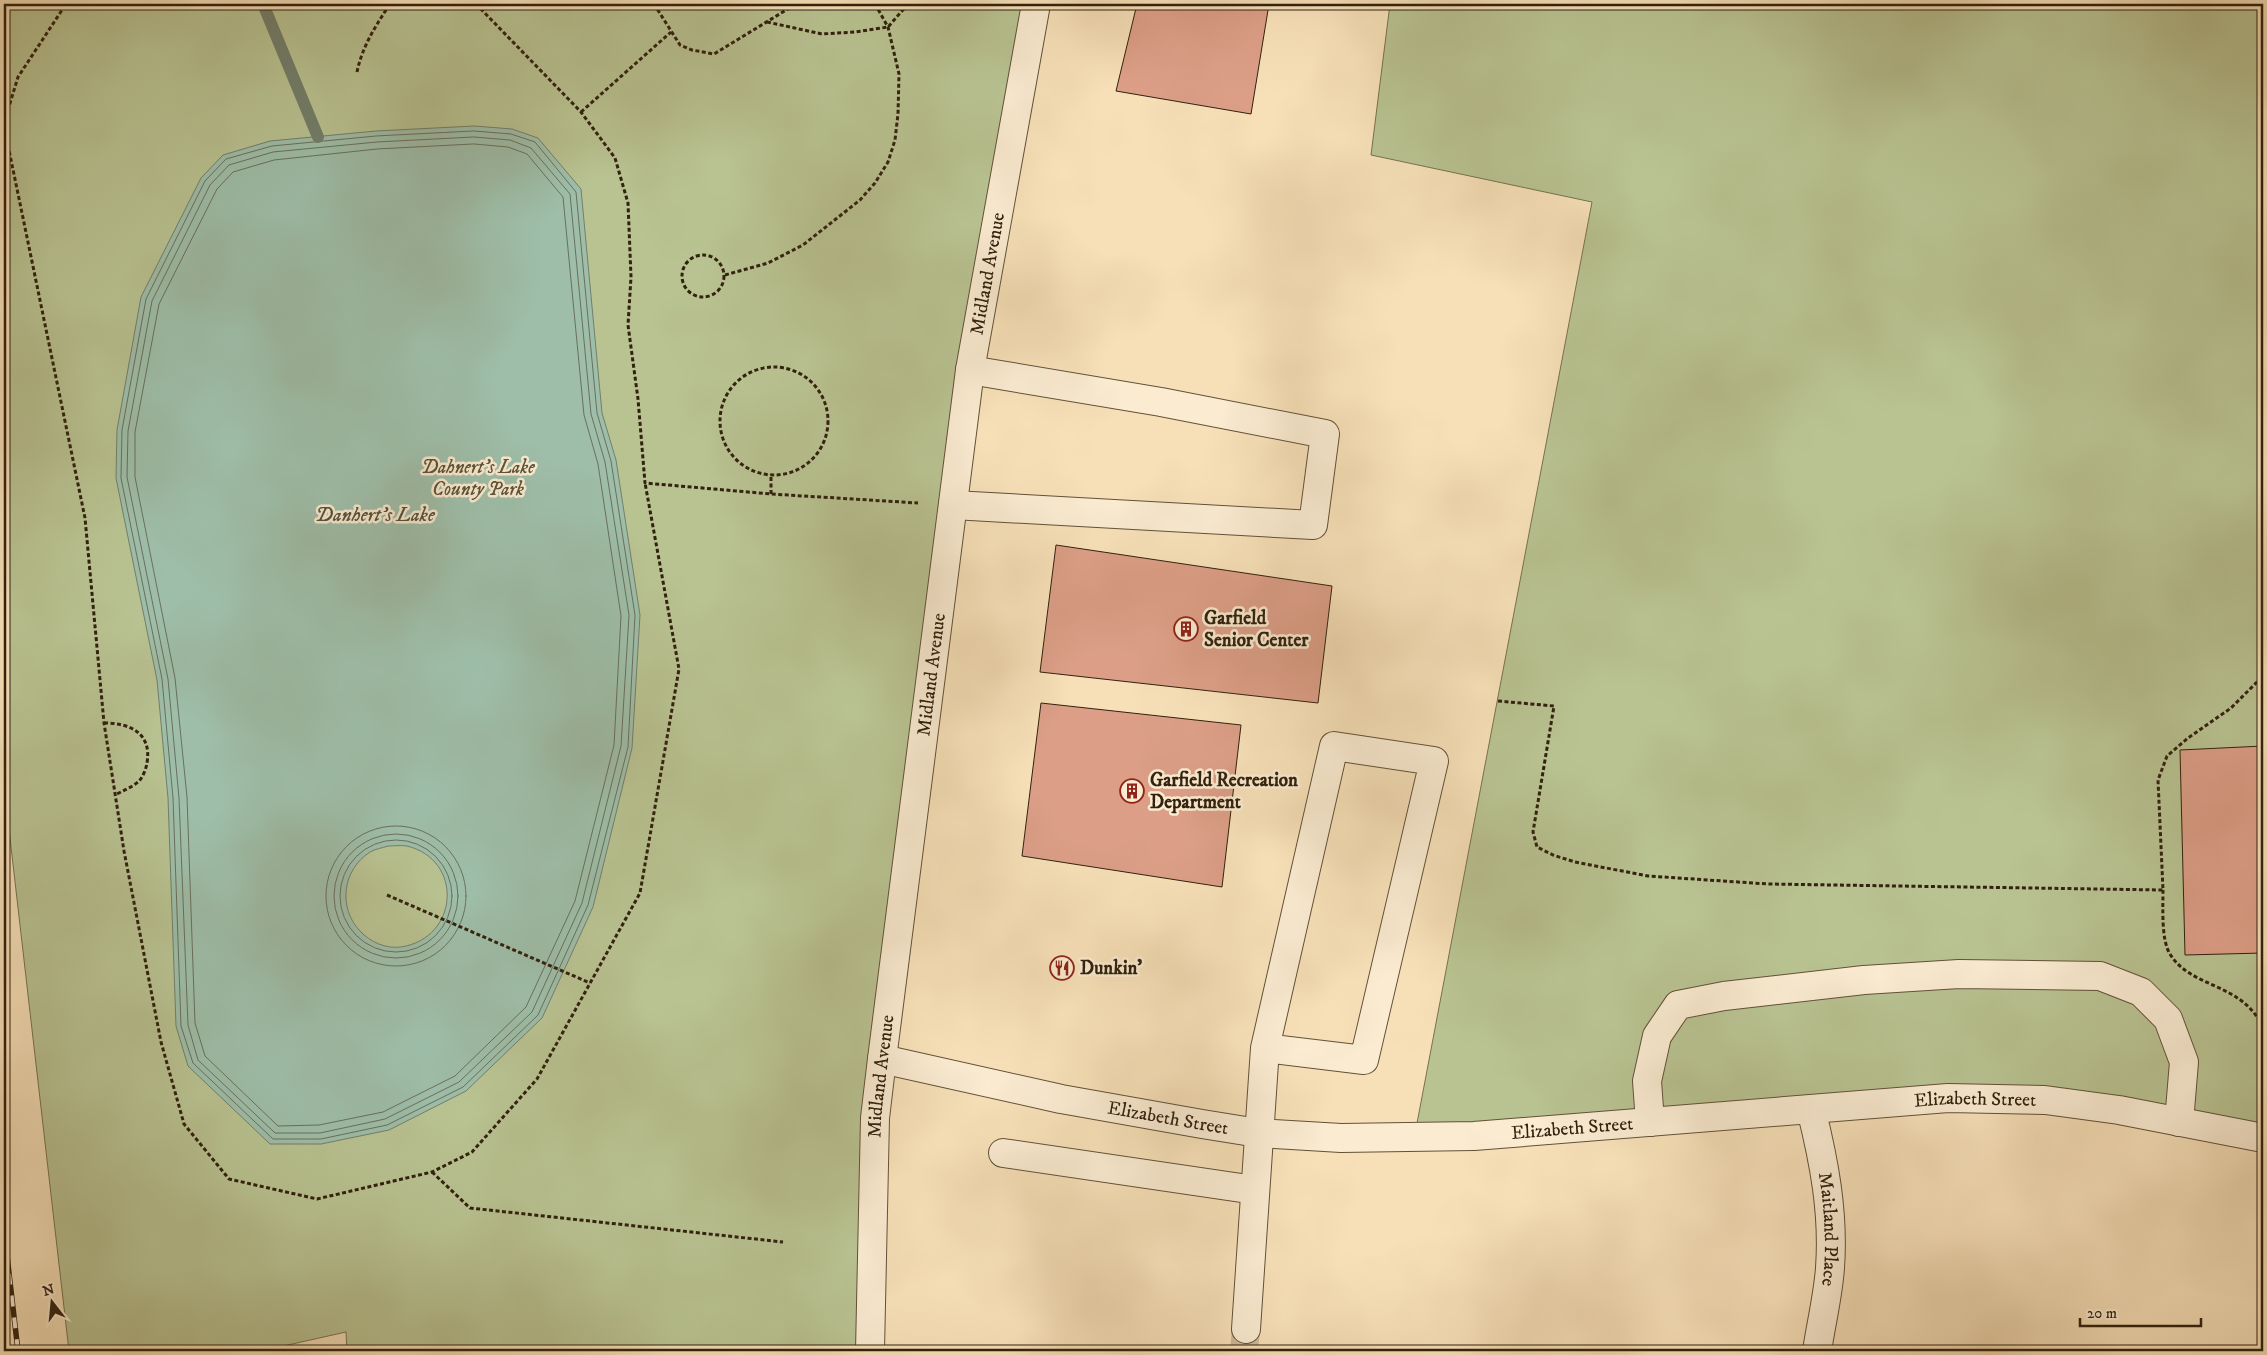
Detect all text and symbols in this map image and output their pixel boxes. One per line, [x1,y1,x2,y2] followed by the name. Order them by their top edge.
[965,211,1010,337] street label: Midland Avenue
[421,456,535,501] park label: Dahnert's Lake County Park
[315,503,436,528] water label: Danhert's Lake
[1204,607,1309,652] place label: Garfield Senior Center
[912,612,950,737] street label: Midland Avenue
[1173,616,1199,642] building icon: Garfield Senior Center
[1150,769,1299,814] place label: Garfield Recreation Department
[1119,778,1145,804] building icon: Garfield Recreation Department
[1049,955,1075,981] restaurant icon: Dunkin'
[1080,957,1142,980] place label: Dunkin'
[863,1013,899,1138] street label: Midland Avenue
[1913,1086,2036,1112] street label: Elizabeth Street
[1106,1096,1230,1140] street label: Elizabeth Street
[1510,1112,1634,1144] street label: Elizabeth Street
[1813,1171,1842,1288] street label: Maitland Place
[28,1278,78,1328] north arrow
[41,1280,57,1301] text: N
[2080,1295,2201,1327] scale bar
[2087,1304,2117,1323] text: 20 m

